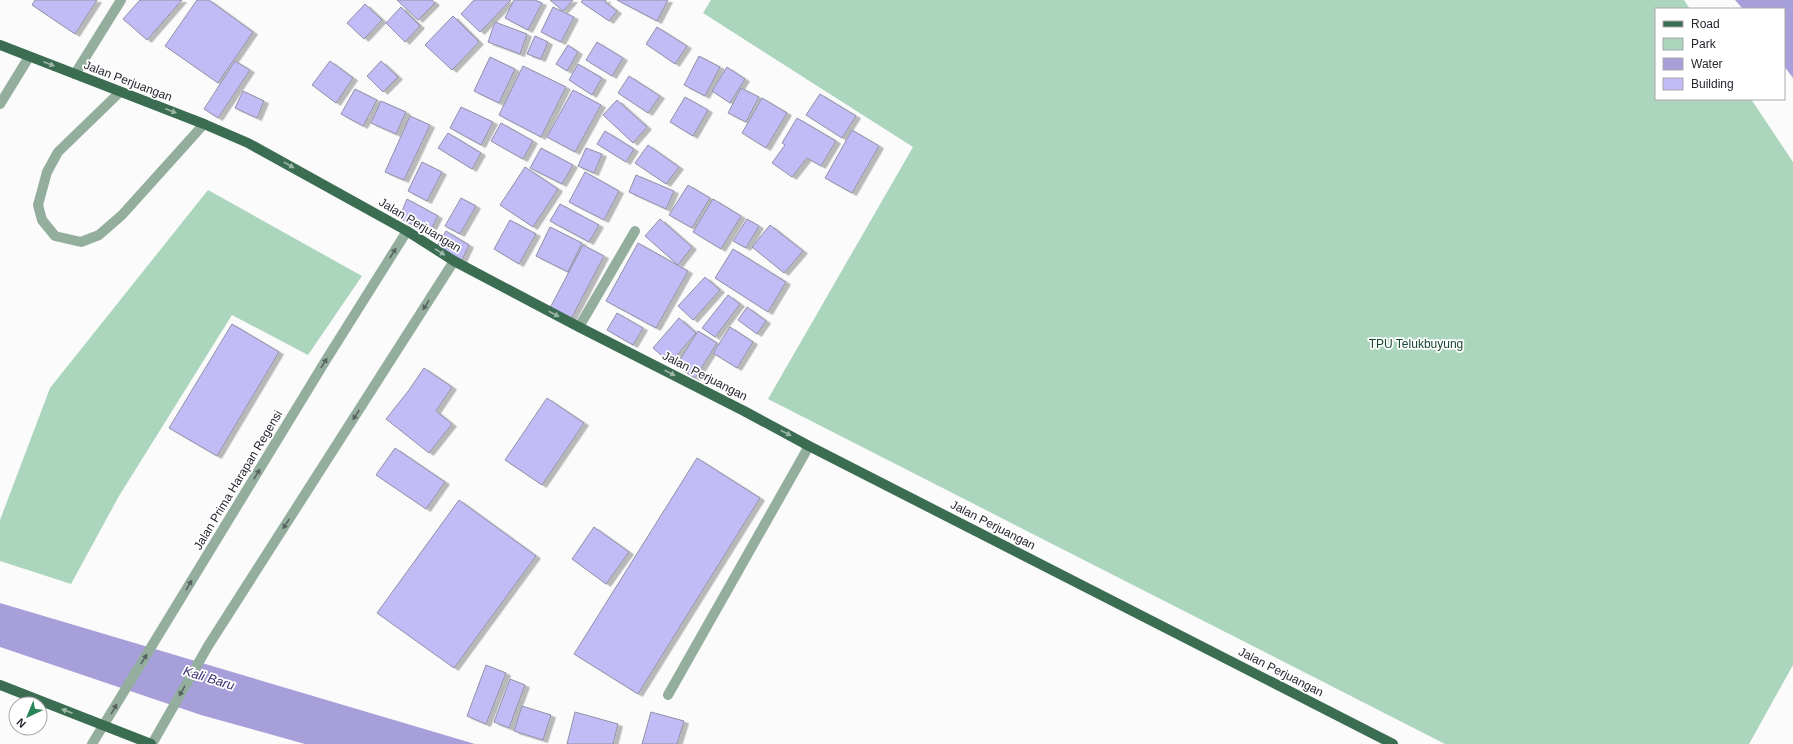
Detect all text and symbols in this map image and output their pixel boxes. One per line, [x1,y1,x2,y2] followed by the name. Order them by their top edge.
[1655,8,1785,100] legend
[1691,17,1720,31] text: Road
[1691,37,1717,51] text: Park
[1691,57,1723,71] text: Water
[82,58,174,104] street label: Jalan Perjuangan
[44,62,56,68] one-way arrow
[1691,77,1734,91] text: Building
[165,108,177,114] one-way arrow
[283,162,294,169] one-way arrow
[376,195,464,255] street label: Jalan Perjuangan
[390,247,397,259] one-way arrow
[435,248,445,256] one-way arrow
[422,299,429,311] one-way arrow
[548,311,560,318] one-way arrow
[1369,337,1463,351] park label: TPU Telukbuyung
[660,349,750,403] street label: Jalan Perjuangan
[320,358,328,368] one-way arrow
[664,370,676,377] one-way arrow
[191,408,285,552] street label: Jalan Prima Harapan Regensi
[352,409,359,421] one-way arrow
[780,430,791,436] one-way arrow
[253,468,260,480] one-way arrow
[948,498,1038,552] street label: Jalan Perjuangan
[282,518,289,530] one-way arrow
[185,580,193,590] one-way arrow
[1236,645,1326,699] street label: Jalan Perjuangan
[140,654,148,664] one-way arrow
[182,663,236,693] water label: Kali Baru
[179,685,186,696] one-way arrow
[8,696,48,736] north arrow
[110,703,117,715] one-way arrow
[61,708,73,714] one-way arrow
[14,716,28,730] text: N

